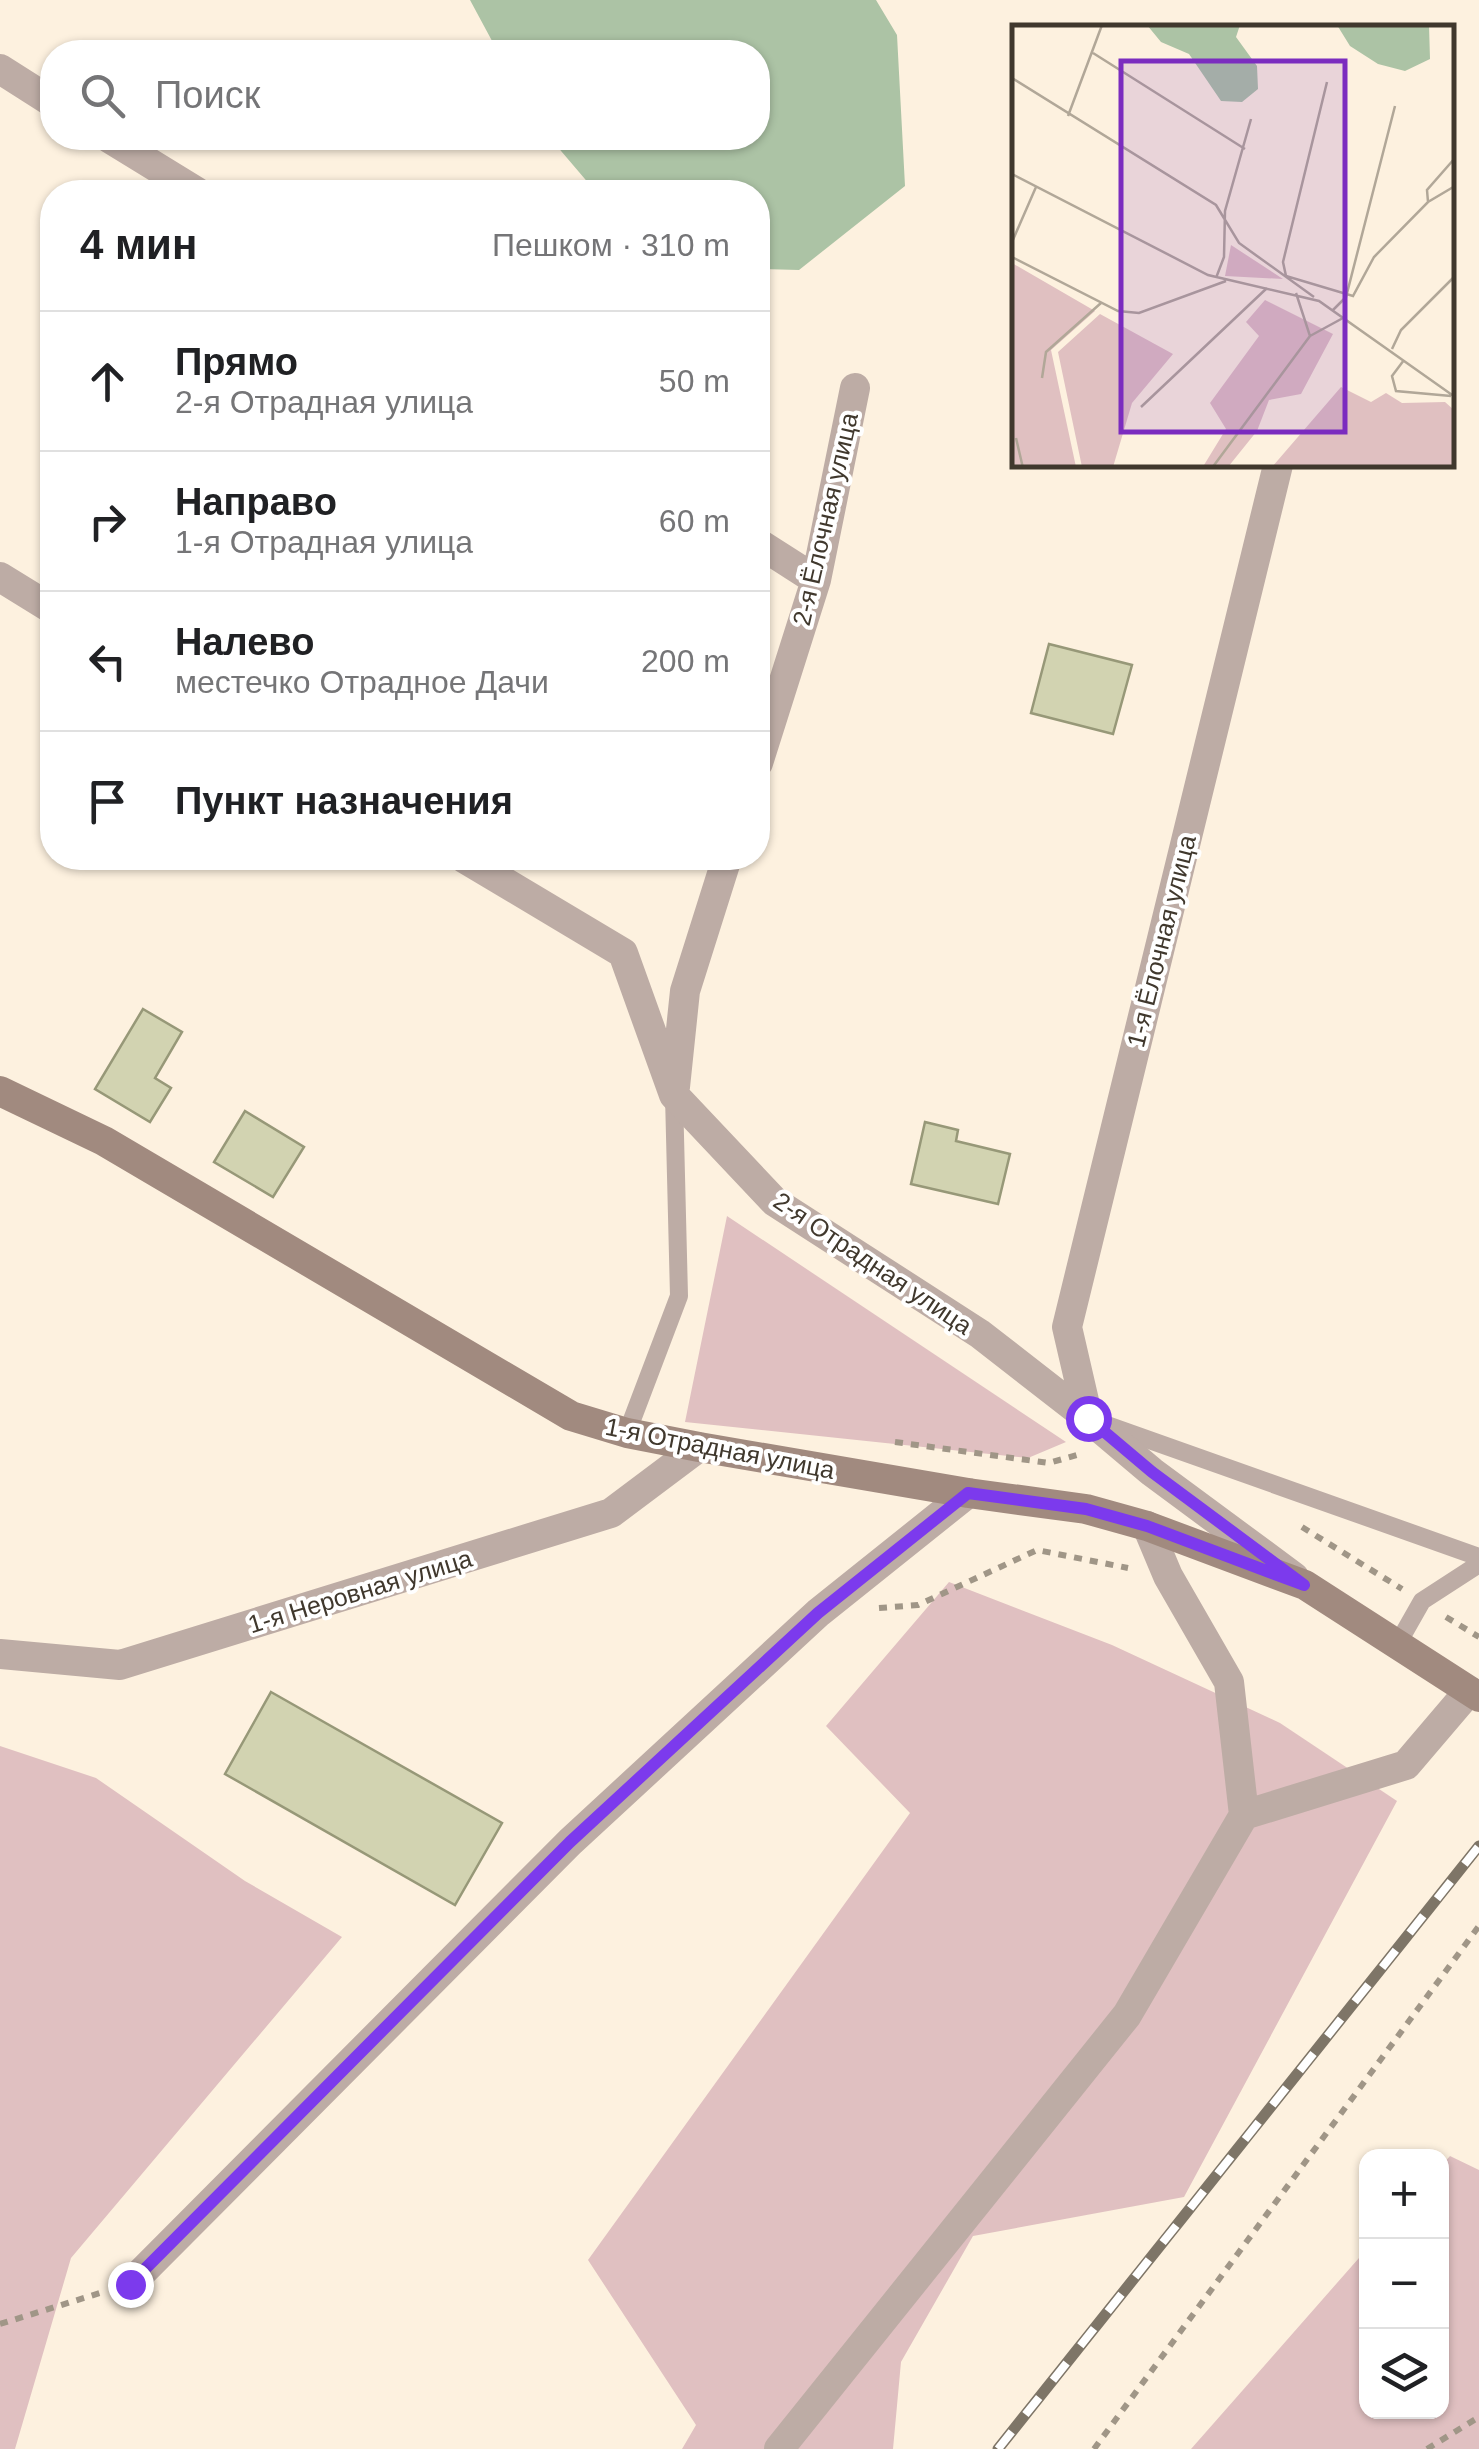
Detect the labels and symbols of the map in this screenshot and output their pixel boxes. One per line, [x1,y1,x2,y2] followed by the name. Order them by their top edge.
[1012,25,1454,468] inset map
[787,410,863,628] street label: 2-я Ёлочная улица
[1121,832,1201,1050] street label: 1-я Ёлочная улица
[769,1186,977,1340] street label: 2-я Отрадная улица
[1066,1396,1112,1442] route start
[603,1412,837,1484] street label: 1-я Отрадная улица
[245,1544,475,1638] street label: 1-я Неровная улица
[108,2262,154,2308] route end

